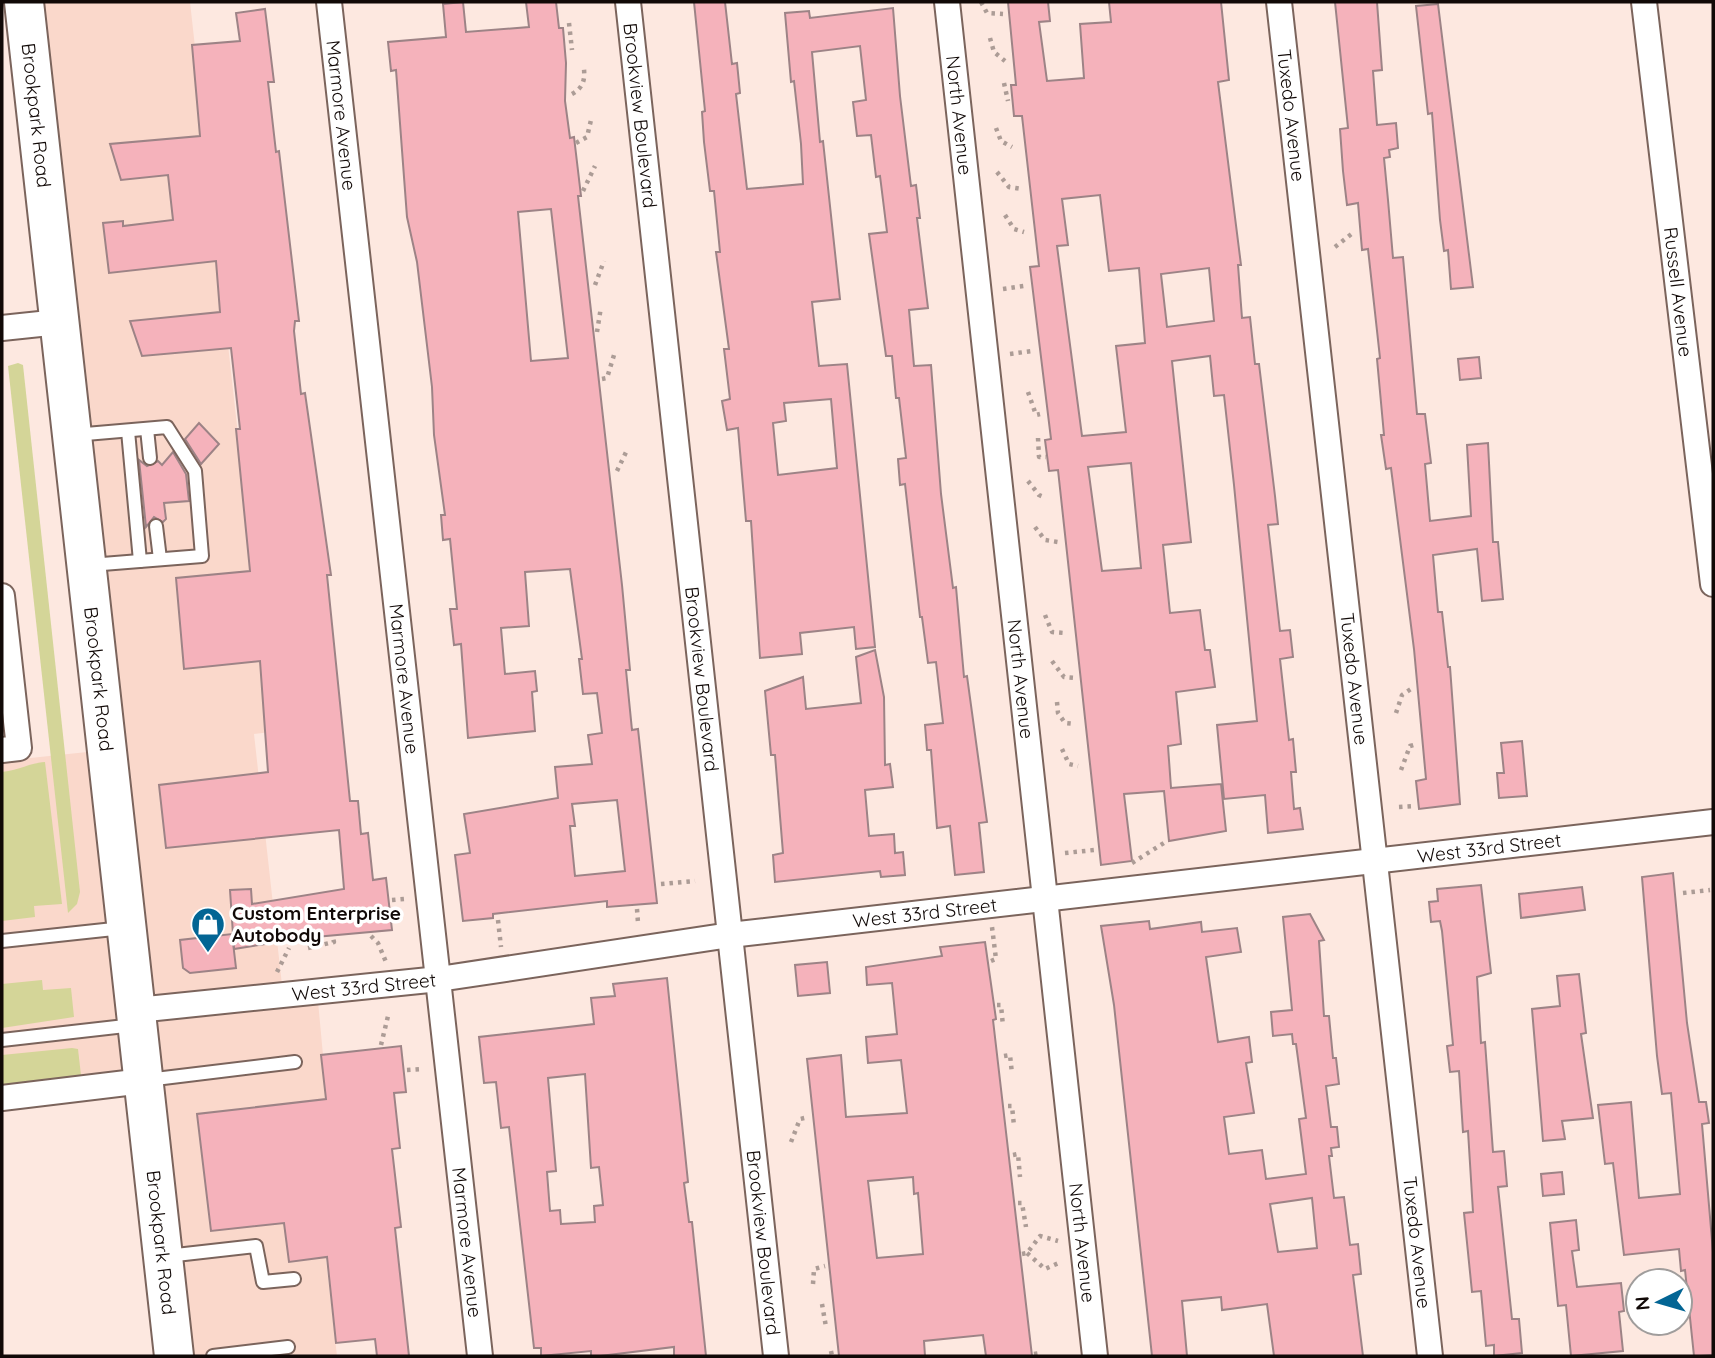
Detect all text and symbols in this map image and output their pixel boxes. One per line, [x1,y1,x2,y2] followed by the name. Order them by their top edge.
[618,21,662,209] street label: Brookview Boulevard
[321,39,362,192] street label: Marmore Avenue
[17,42,56,189] street label: Brookpark Road
[1272,48,1311,183] street label: Tuxedo Avenue
[941,54,978,176] street label: North Avenue
[1659,226,1698,358] street label: Russell Avenue
[680,585,724,773] street label: Brookview Boulevard
[384,602,425,755] street label: Marmore Avenue
[79,605,119,752] street label: Brookpark Road
[1335,611,1374,746] street label: Tuxedo Avenue
[1003,618,1039,740] street label: North Avenue
[1416,828,1562,868] street label: West 33rd Street
[851,892,998,933] street label: West 33rd Street
[232,901,401,947] place label: Custom Enterprise Autobody
[189,905,227,954] shop icon: Custom Enterprise Autobody
[290,967,437,1006] street label: West 33rd Street
[742,1149,786,1336] street label: Brookview Boulevard
[447,1166,488,1319] street label: Marmore Avenue
[141,1169,181,1316] street label: Brookpark Road
[1398,1175,1437,1310] street label: Tuxedo Avenue
[1064,1182,1101,1304] street label: North Avenue
[1624,1267,1694,1337] north arrow
[1630,1295,1655,1311] text: N

